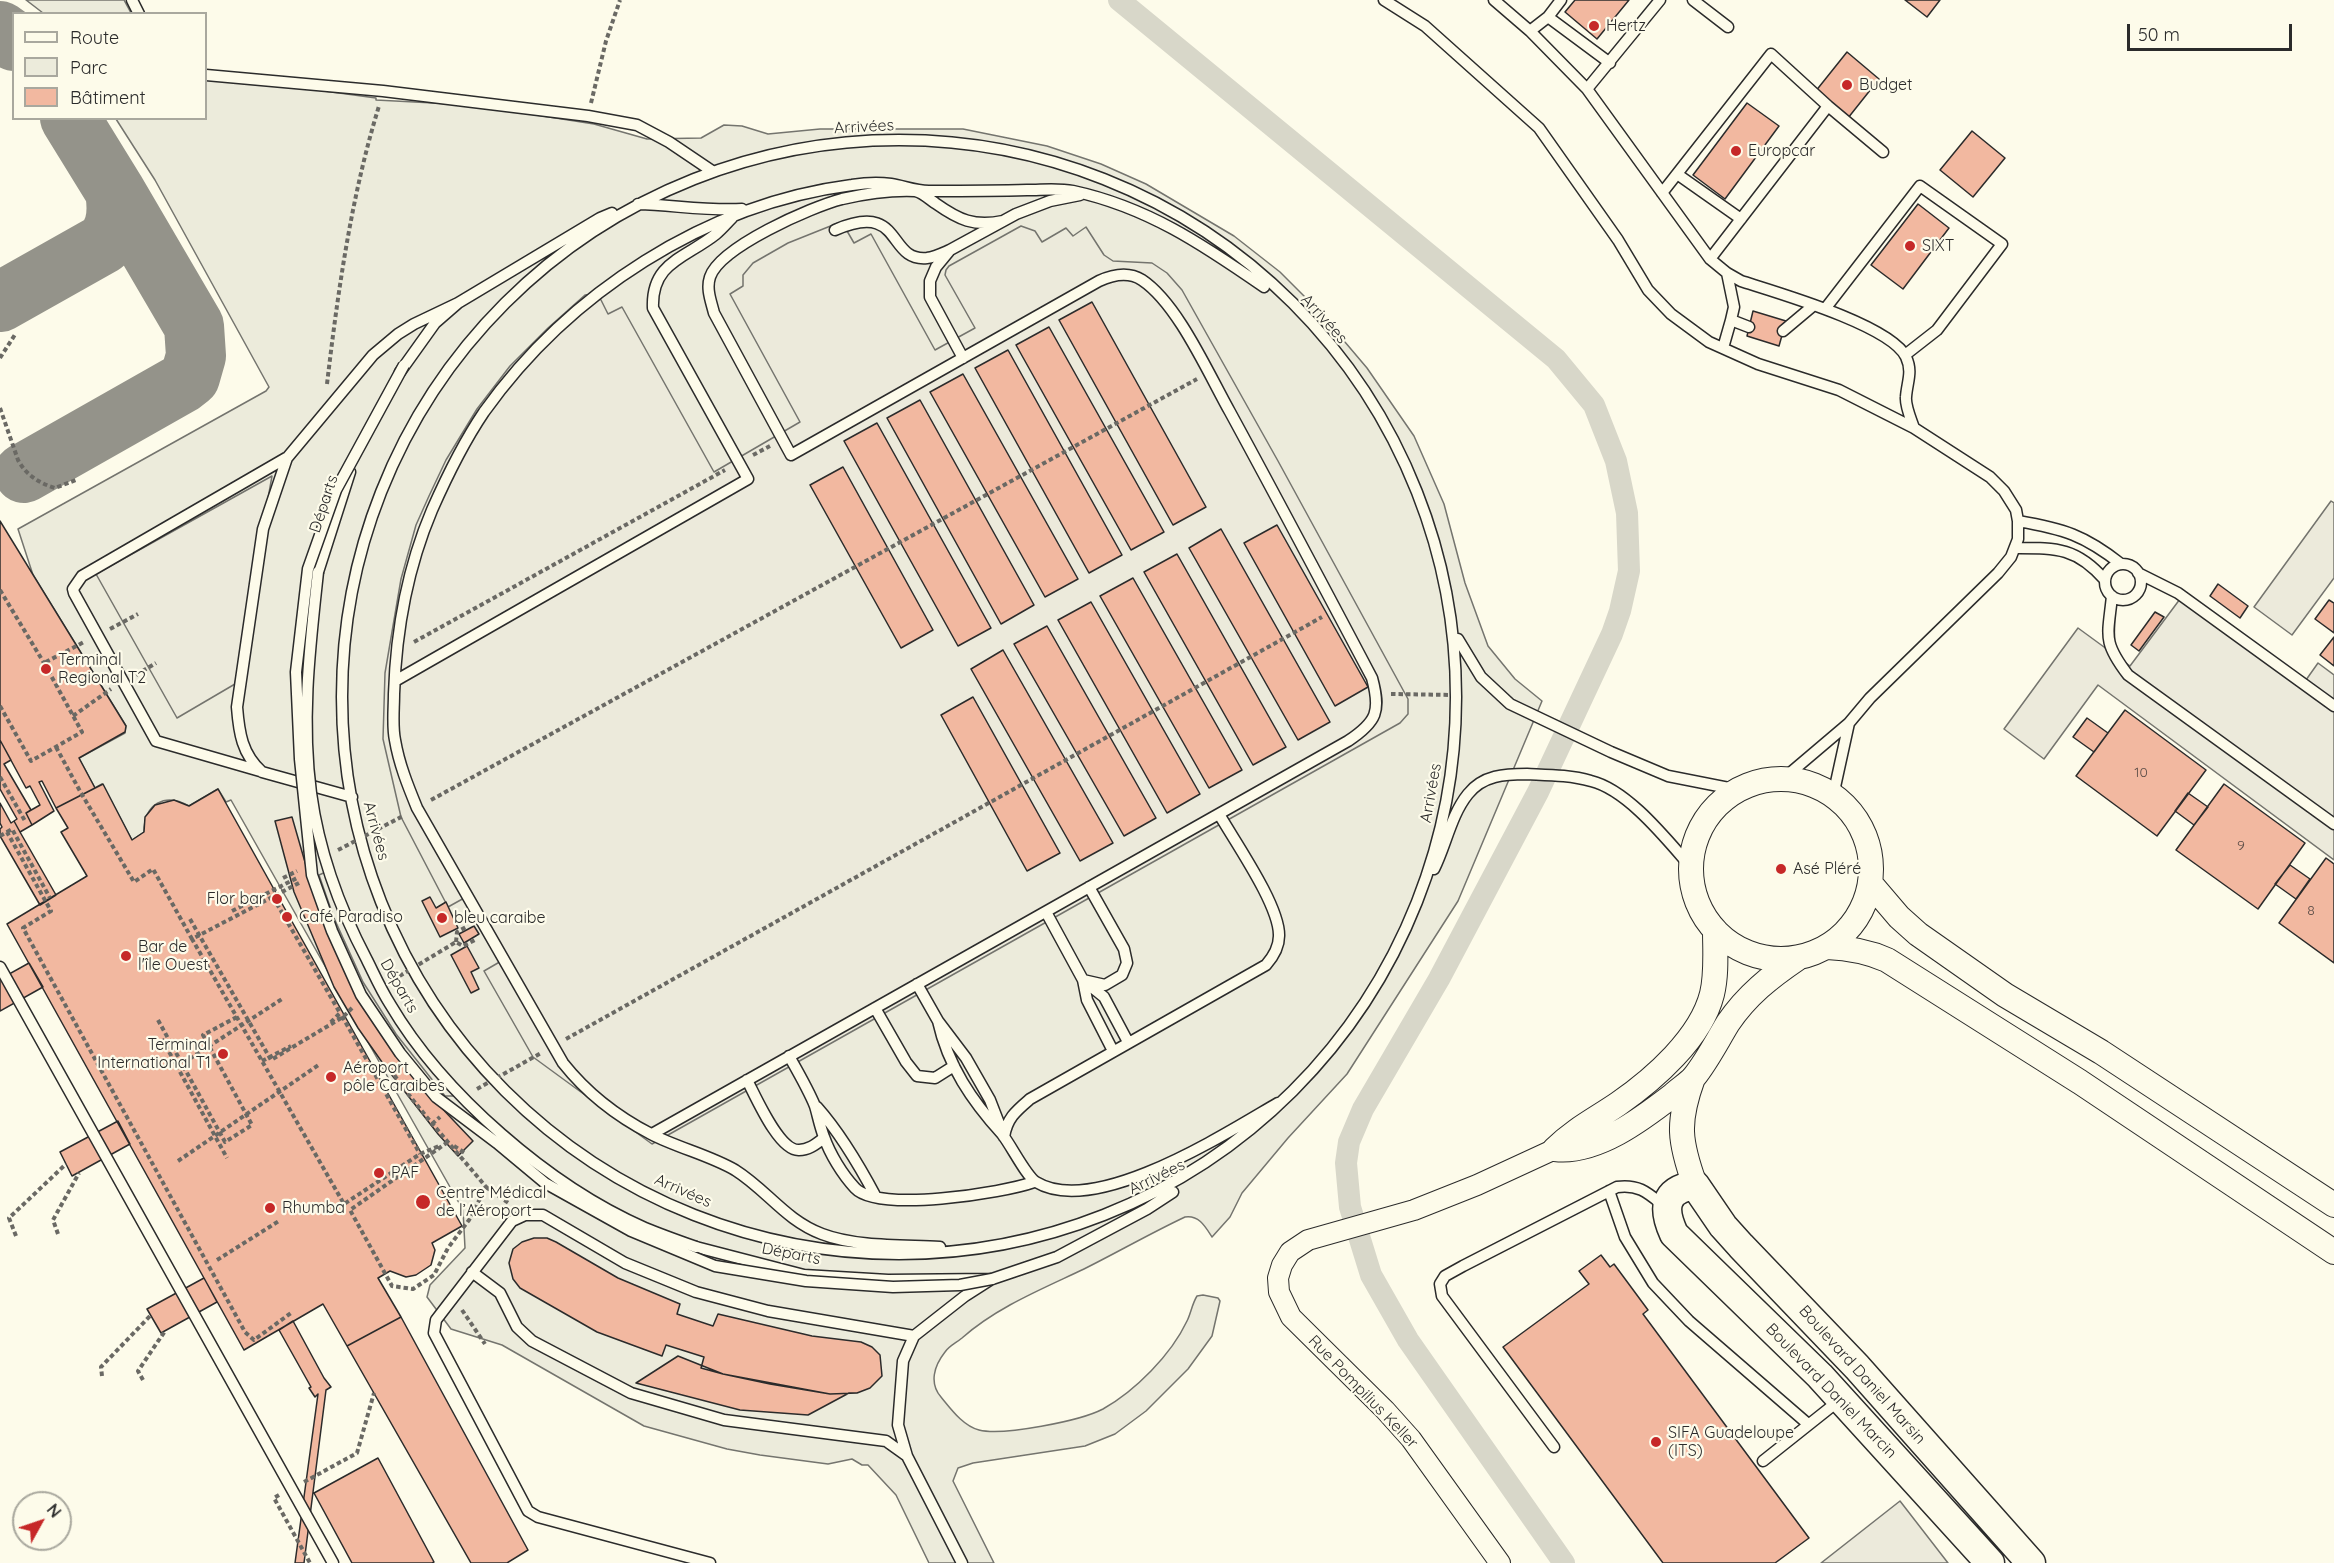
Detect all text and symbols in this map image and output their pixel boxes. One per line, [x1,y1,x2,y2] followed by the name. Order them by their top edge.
[12,12,207,120] legend
[2130,12,2295,50] scale bar
[1606,16,1646,36] place label: Hertz
[1587,19,1601,33] marker: Hertz
[2138,23,2180,46] text: 50 m
[70,26,119,49] text: Route
[70,56,107,79] text: Parc
[1859,75,1912,95] place label: Budget
[1840,78,1854,92] marker: Budget
[70,86,146,109] text: Bâtiment
[834,116,894,138] street label: Arrivées
[1748,141,1815,161] place label: Europcar
[1729,144,1743,158] marker: Europcar
[1922,236,1954,256] place label: SIXT
[1903,239,1917,253] marker: SIXT
[1297,290,1351,348] street label: Arrivées
[306,473,342,535] street label: Départs
[58,650,146,688] place label: Terminal Regional T2
[39,662,53,676] marker: Terminal Regional T2
[1416,762,1446,824] street label: Arrivées
[2134,765,2148,781] house number: 10
[359,800,393,862] street label: Arrivées
[2237,838,2245,854] house number: 9
[1793,859,1861,879] place label: Asé Pléré
[1774,862,1788,876] marker: Asé Pléré
[207,889,265,909] place label: Flor bar
[270,892,284,906] marker: Flor bar
[2307,903,2315,919] house number: 8
[299,907,403,927] place label: Café Paradiso
[454,908,546,928] place label: bleu caraibe
[280,910,294,924] marker: Café Paradiso
[435,911,449,925] marker: bleu caraibe
[138,937,208,975] place label: Bar de l'île Ouest
[119,949,133,963] marker: Bar de l'île Ouest
[376,955,422,1017] street label: Départs
[97,1035,211,1073] place label: Terminal International T1
[216,1047,230,1061] marker: Terminal International T1
[343,1058,445,1096] place label: Aéroport pôle Caraibes
[324,1070,338,1084] marker: Aéroport pôle Caraibes
[1126,1155,1188,1199] street label: Arrivées
[391,1163,419,1183] place label: PAF
[372,1166,386,1180] marker: PAF
[652,1170,714,1212] street label: Arrivées
[436,1183,546,1221] place label: Centre Médical de l’Aéroport
[414,1193,432,1211] marker: Centre Médical de l’Aéroport
[282,1198,345,1218] place label: Rhumba
[263,1201,277,1215] marker: Rhumba
[760,1239,822,1269] street label: Départs
[1795,1302,1929,1448] street label: Boulevard Daniel Marsin
[1761,1319,1901,1463] street label: Boulevard Daniel Marcin
[1304,1331,1422,1453] street label: Rue Pompilius Keller
[1668,1423,1794,1461] place label: SIFA Guadeloupe (ITS)
[1649,1435,1663,1449] marker: SIFA Guadeloupe (ITS)
[12,1491,72,1551] north arrow
[43,1500,66,1522] text: N

